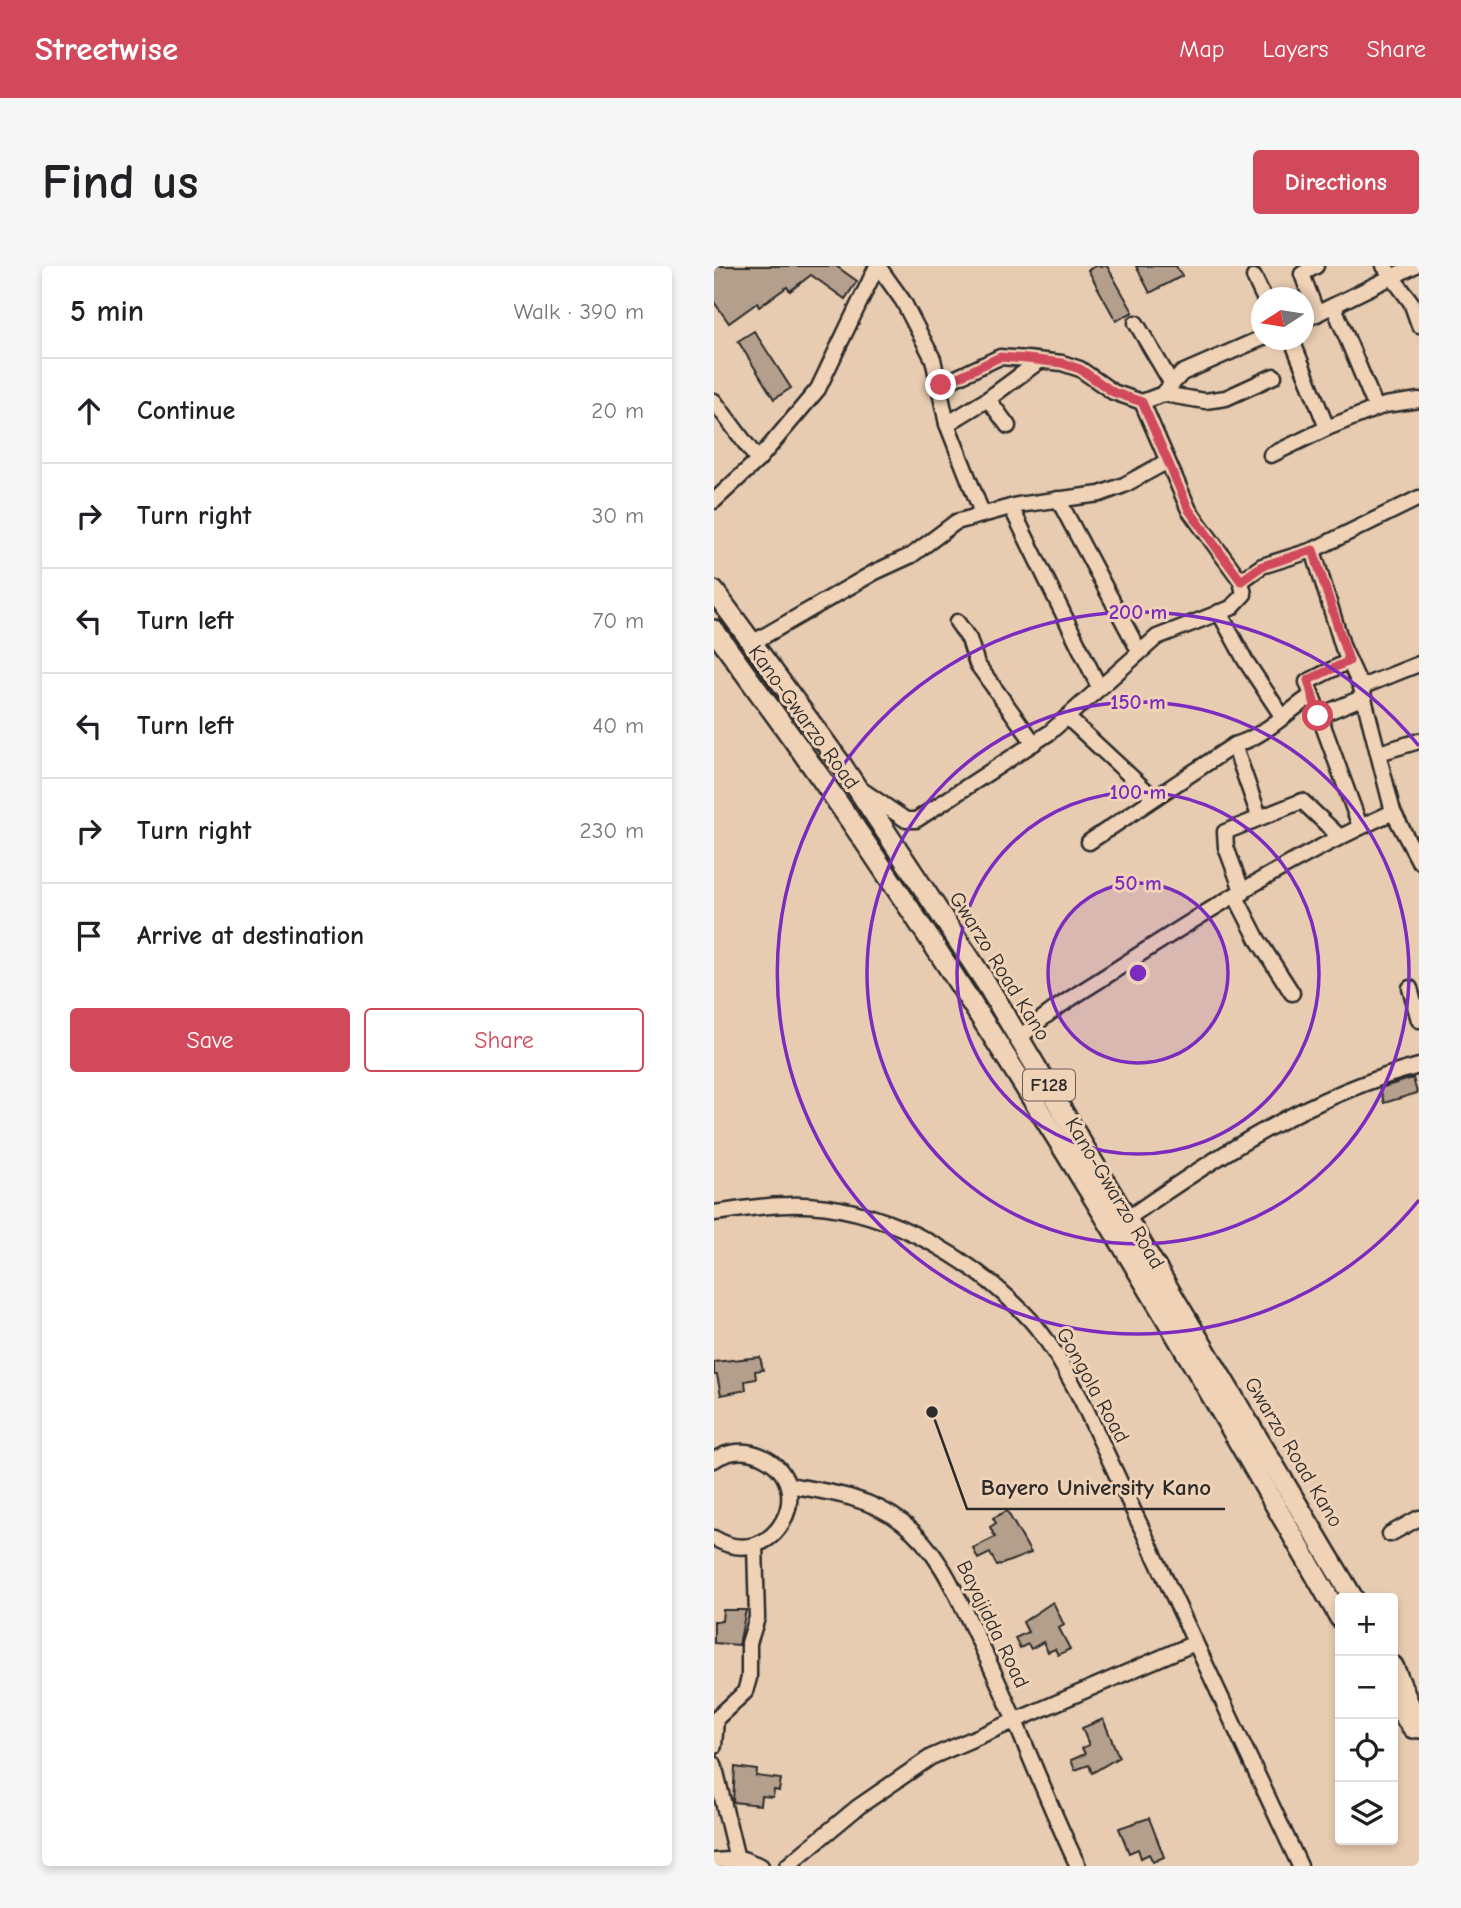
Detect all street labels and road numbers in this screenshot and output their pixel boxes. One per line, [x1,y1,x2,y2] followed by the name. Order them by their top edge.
[744,640,864,794] street label: Kano-Gwarzo Road
[945,887,1055,1045] street label: Gwarzo Road Kano
[1023,1070,1075,1100] road number: F128
[1060,1113,1170,1273] street label: Kano-Gwarzo Road
[1052,1323,1134,1447] street label: Gongola Road
[1240,1373,1348,1531] street label: Gwarzo Road Kano
[952,1556,1034,1692] street label: Bayajidda Road

